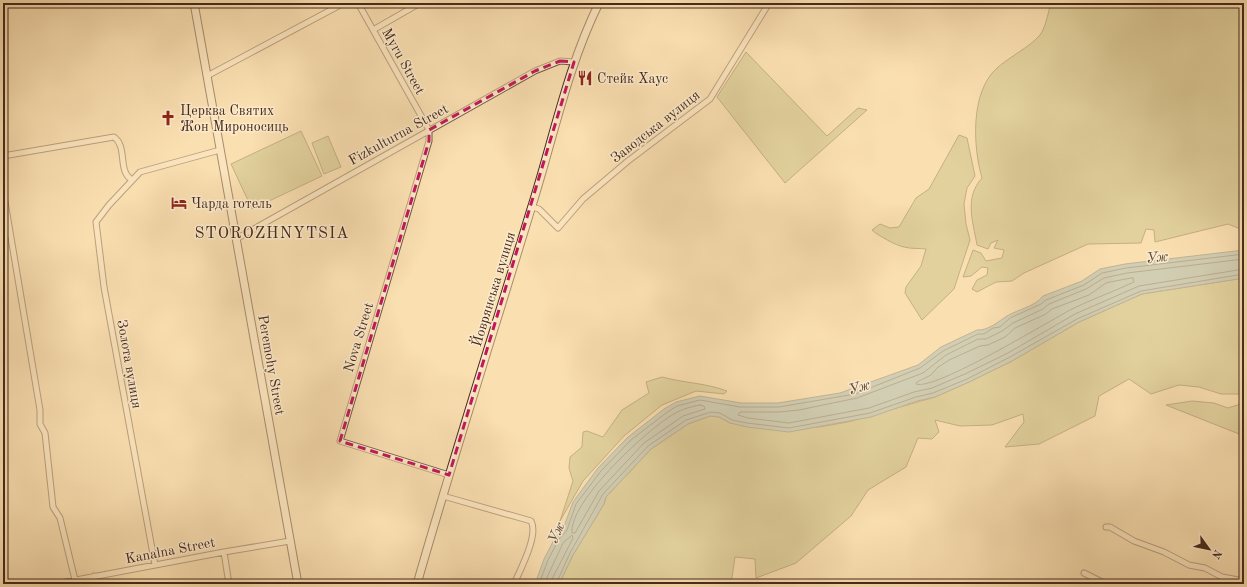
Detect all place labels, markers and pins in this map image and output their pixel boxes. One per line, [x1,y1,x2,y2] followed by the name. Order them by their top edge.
[576,69,594,87] restaurant icon: Стейк Хаус
[597,72,668,86] place label: Стейк Хаус
[180,104,289,134] place label: Церква Святих Жон Мироносиць
[159,109,177,127] church icon: Церква Святих Жон Мироносиць
[170,194,188,212] hotel icon: Чарда готель
[191,197,272,211] place label: Чарда готель

